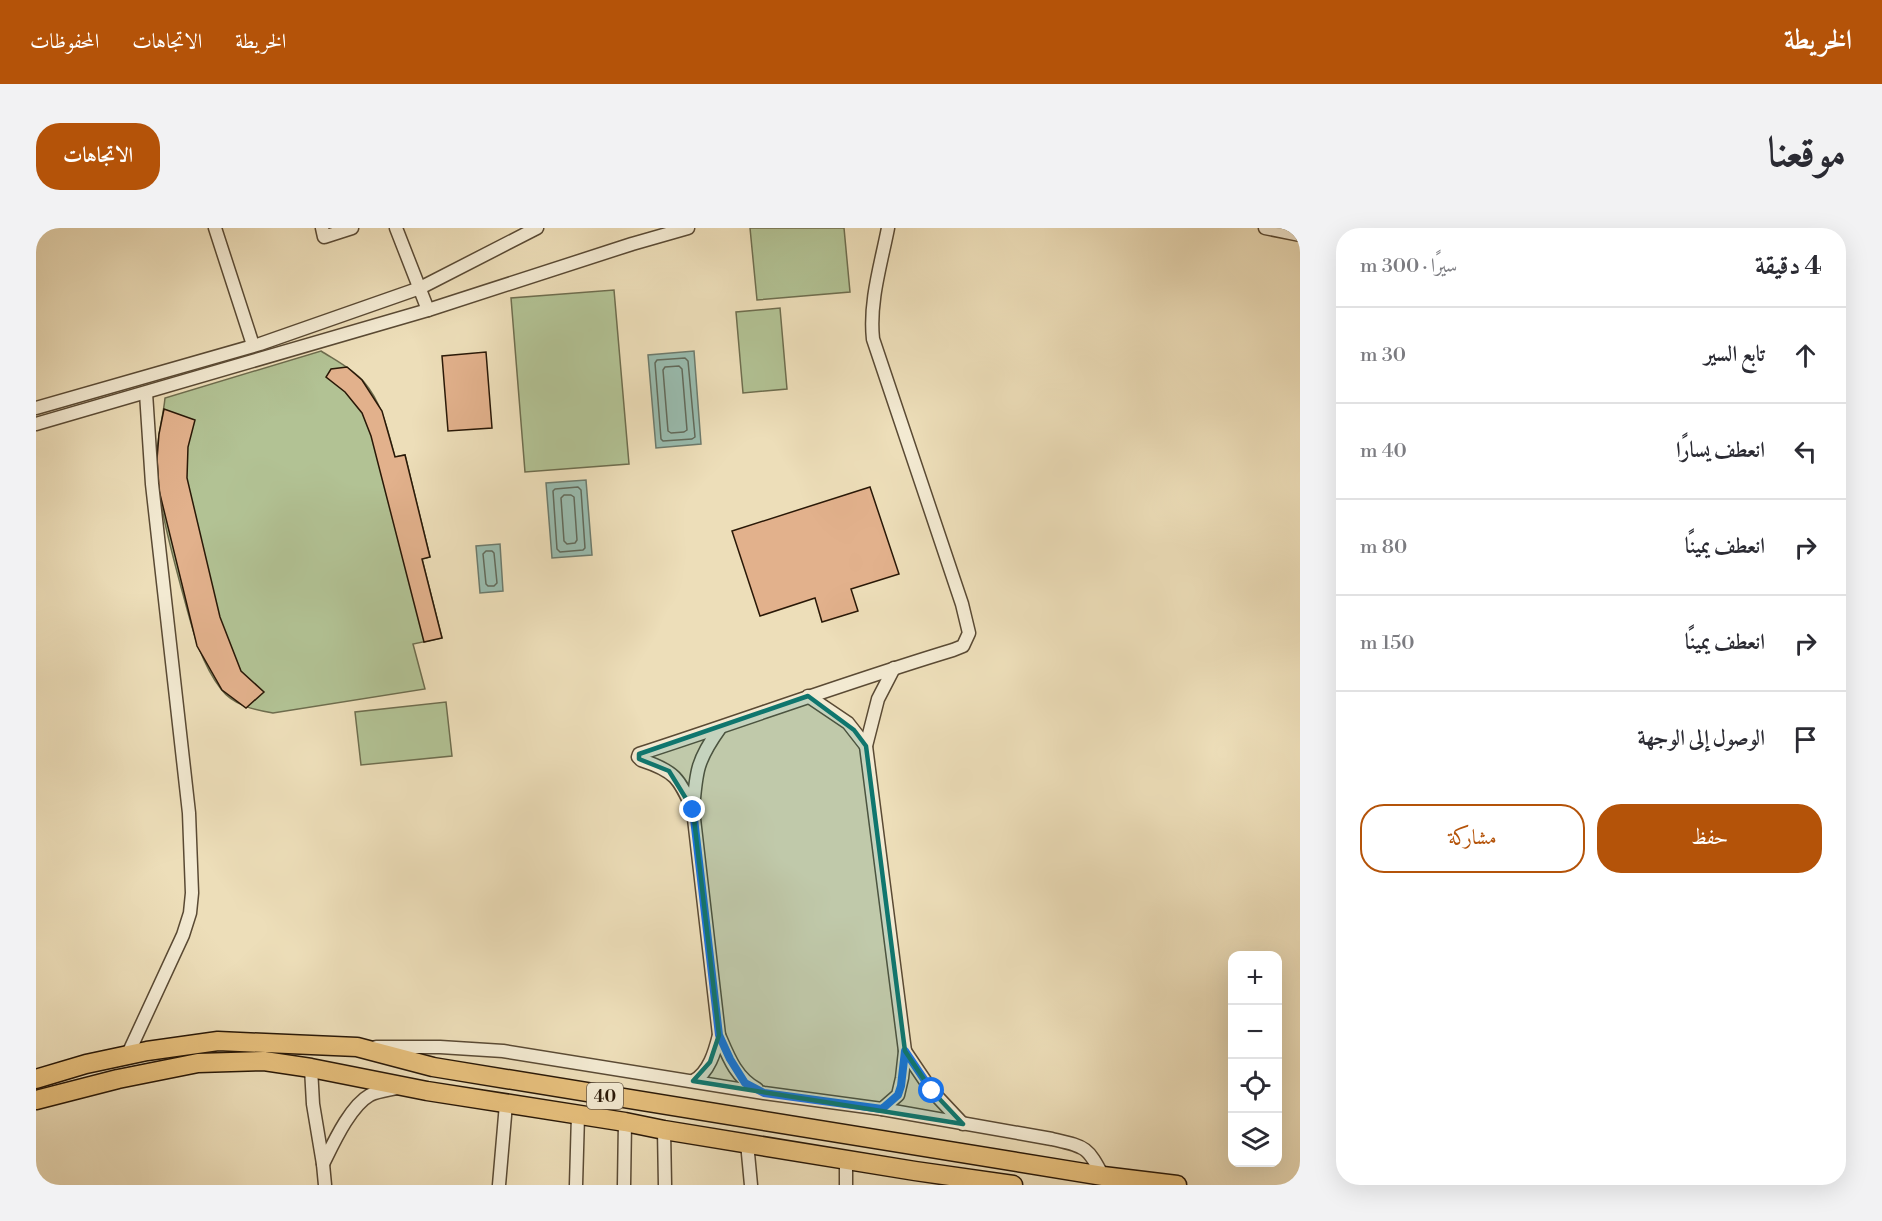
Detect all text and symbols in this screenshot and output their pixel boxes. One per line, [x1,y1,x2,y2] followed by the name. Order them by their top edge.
[1784,23,1852,58] text: الخريطة
[30,29,99,55] text: المحفوظات
[132,29,202,55] text: الاتجاهات
[235,29,286,55] text: الخريطة
[36,123,160,190] button: الاتجاهات
[1768,127,1846,180] text: موقعنا
[1755,250,1822,282] text: 4 دقيقة
[1360,254,1457,279] text: سيرًا · 300 m
[1789,339,1822,372] icon: ahead
[1704,341,1765,368] text: تابع السير
[1360,343,1406,368] text: 30 m
[1789,435,1822,468] icon: left
[1676,437,1765,464] text: انعطف يسارًا
[1360,439,1407,464] text: 40 m
[1789,531,1822,564] icon: right
[1685,533,1765,560] text: انعطف يمينًا
[1360,535,1407,560] text: 80 m
[1789,627,1822,660] icon: right
[1685,629,1765,656] text: انعطف يمينًا
[1360,631,1415,656] text: 150 m
[1789,723,1822,756] icon: arrive
[1637,725,1765,752] text: الوصول إلى الوجهة
[679,796,705,822] route end
[1360,804,1585,873] button: مشاركة
[1597,804,1822,873] button: حفظ
[1228,951,1282,1167] map controls
[1228,951,1282,1005] button: +
[1228,1005,1282,1059] button: −
[1228,1059,1282,1113] button: locate
[918,1077,944,1103] route start
[587,1083,623,1109] road number: 40
[1228,1113,1282,1167] button: layers

